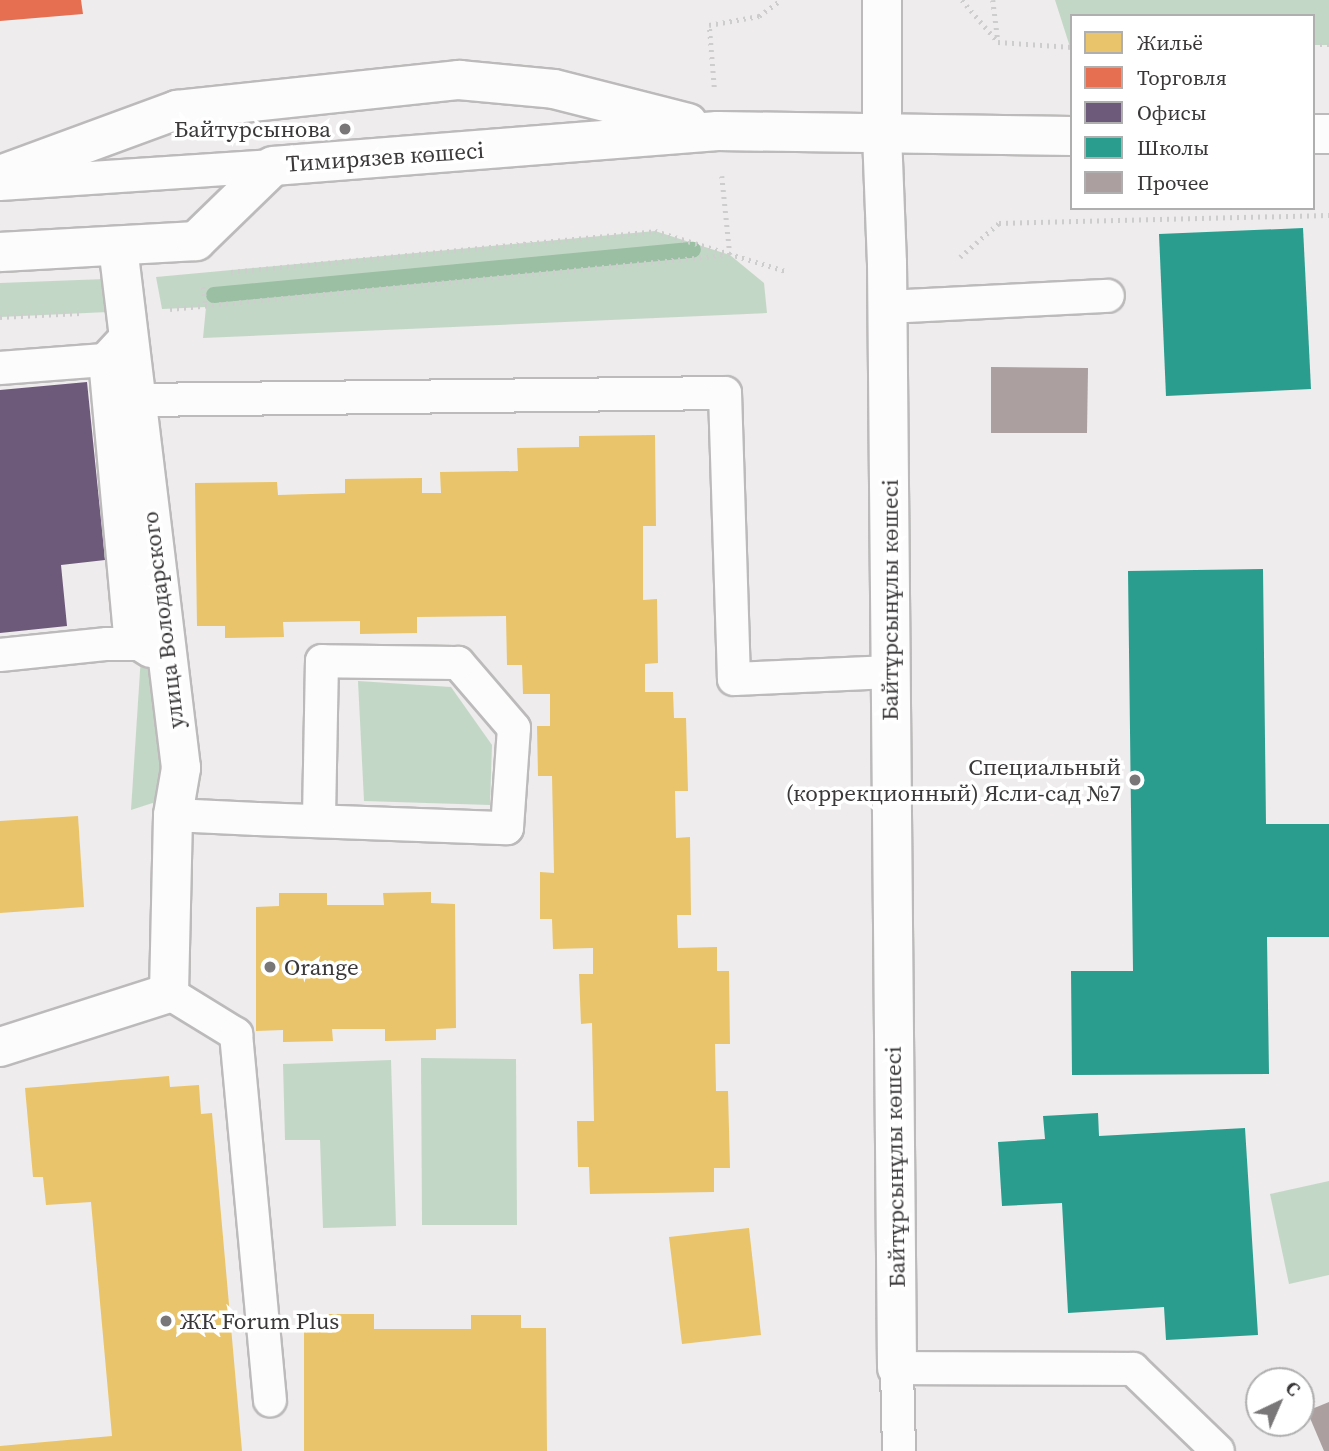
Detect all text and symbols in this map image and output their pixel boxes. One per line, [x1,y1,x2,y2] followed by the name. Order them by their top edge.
[1070,14,1315,210] legend
[1137,28,1203,57] text: Жильё
[1137,63,1227,92] text: Торговля
[1137,98,1207,127] text: Офисы
[174,115,331,143] place label: Байтурсынова
[337,121,353,137] marker: Байтурсынова
[1137,133,1209,162] text: Школы
[285,136,485,178] street label: Тимирязев көшесі
[1137,168,1209,197] text: Прочее
[876,479,904,721] street label: Байтұрсынұлы көшесі
[136,510,190,730] street label: улица Володарского
[786,753,1121,807] place label: Специальный (коррекционный) Ясли-сад №7
[1127,772,1143,788] marker: Специальный (коррекционный) Ясли-сад №7
[284,953,359,981] place label: Orange
[262,959,278,975] marker: Orange
[879,1046,911,1288] street label: Байтұрсынұлы көшесі
[180,1307,339,1335] place label: ЖК Forum Plus
[158,1313,174,1329] marker: ЖК Forum Plus
[1245,1367,1315,1437] north arrow
[1280,1375,1306,1402] text: С

